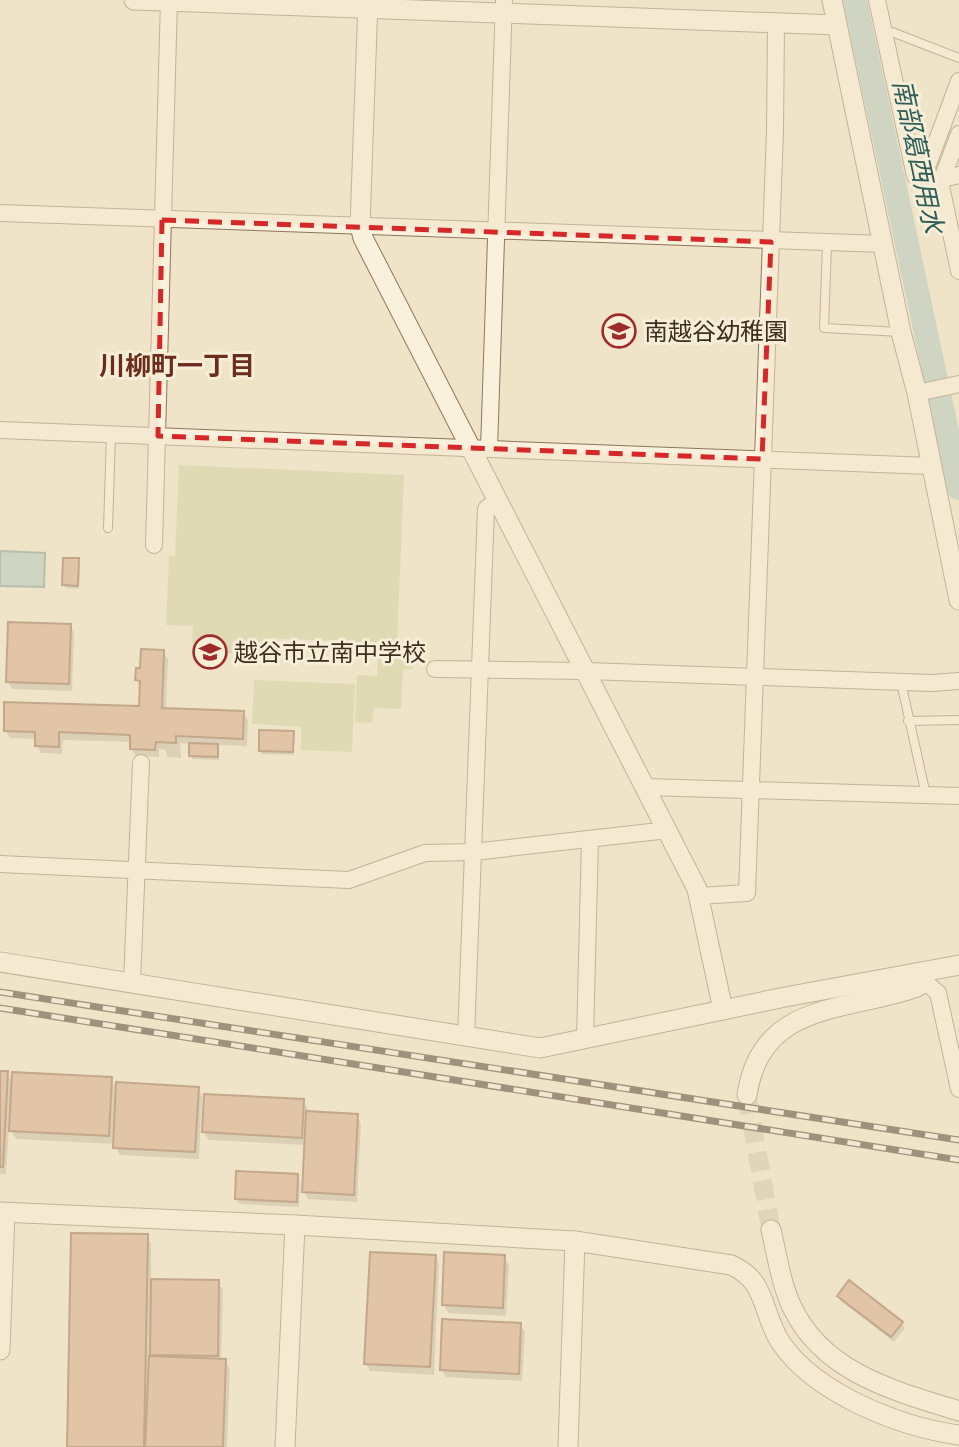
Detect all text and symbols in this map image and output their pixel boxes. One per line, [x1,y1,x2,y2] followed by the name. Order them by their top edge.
[886,76,952,239] water label: 南部葛西用水
[600,312,638,350] school or university icon: 南越谷幼稚園
[644,315,788,347] place label: 南越谷幼稚園
[99,348,255,382] district label: 川柳町一丁目
[191,633,229,671] school or university icon: 越谷市立南中学校
[234,636,426,668] place label: 越谷市立南中学校

